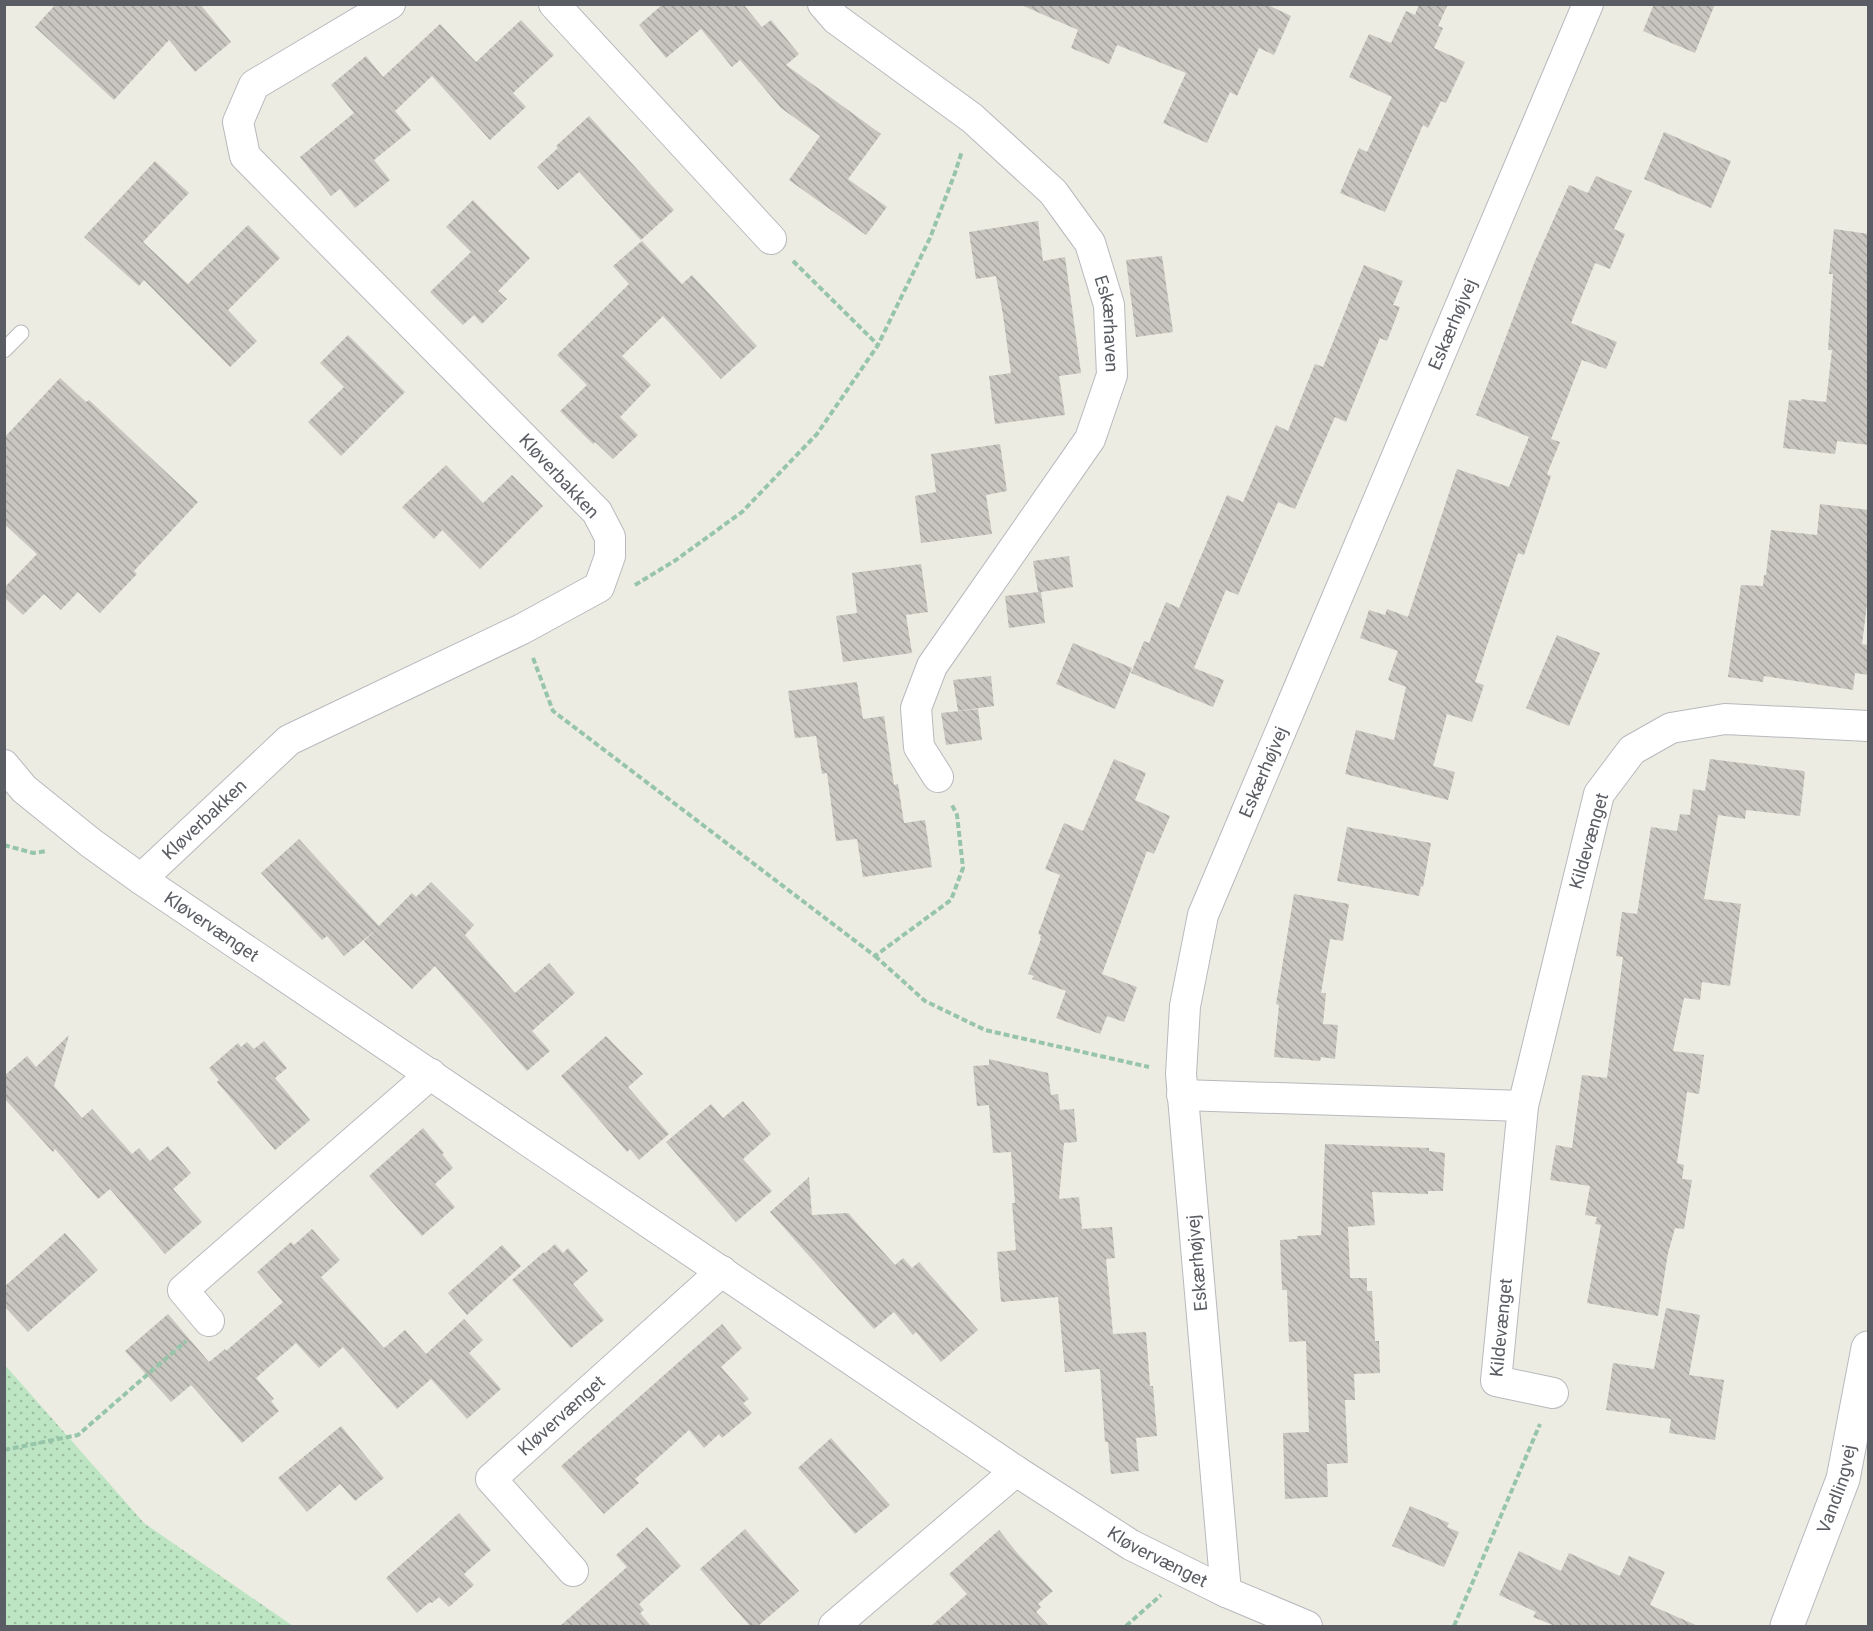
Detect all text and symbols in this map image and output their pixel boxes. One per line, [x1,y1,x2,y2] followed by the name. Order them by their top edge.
[1091,273,1123,373] street label: Eskærhaven
[1424,275,1481,373] street label: Eskærhøjvej
[515,429,604,522] street label: Kløverbakken
[1234,723,1291,821] street label: Eskærhøjvej
[158,775,250,864] street label: Kløverbakken
[1565,790,1612,891] street label: Kildevænget
[160,887,263,966] street label: Kløvervænget
[1182,1214,1211,1312] street label: Eskærhøjvej
[1485,1277,1516,1378] street label: Kildevænget
[513,1371,609,1460] street label: Kløvervænget
[1812,1443,1859,1536] street label: Vandlingvej
[1104,1522,1211,1591] street label: Kløvervænget

